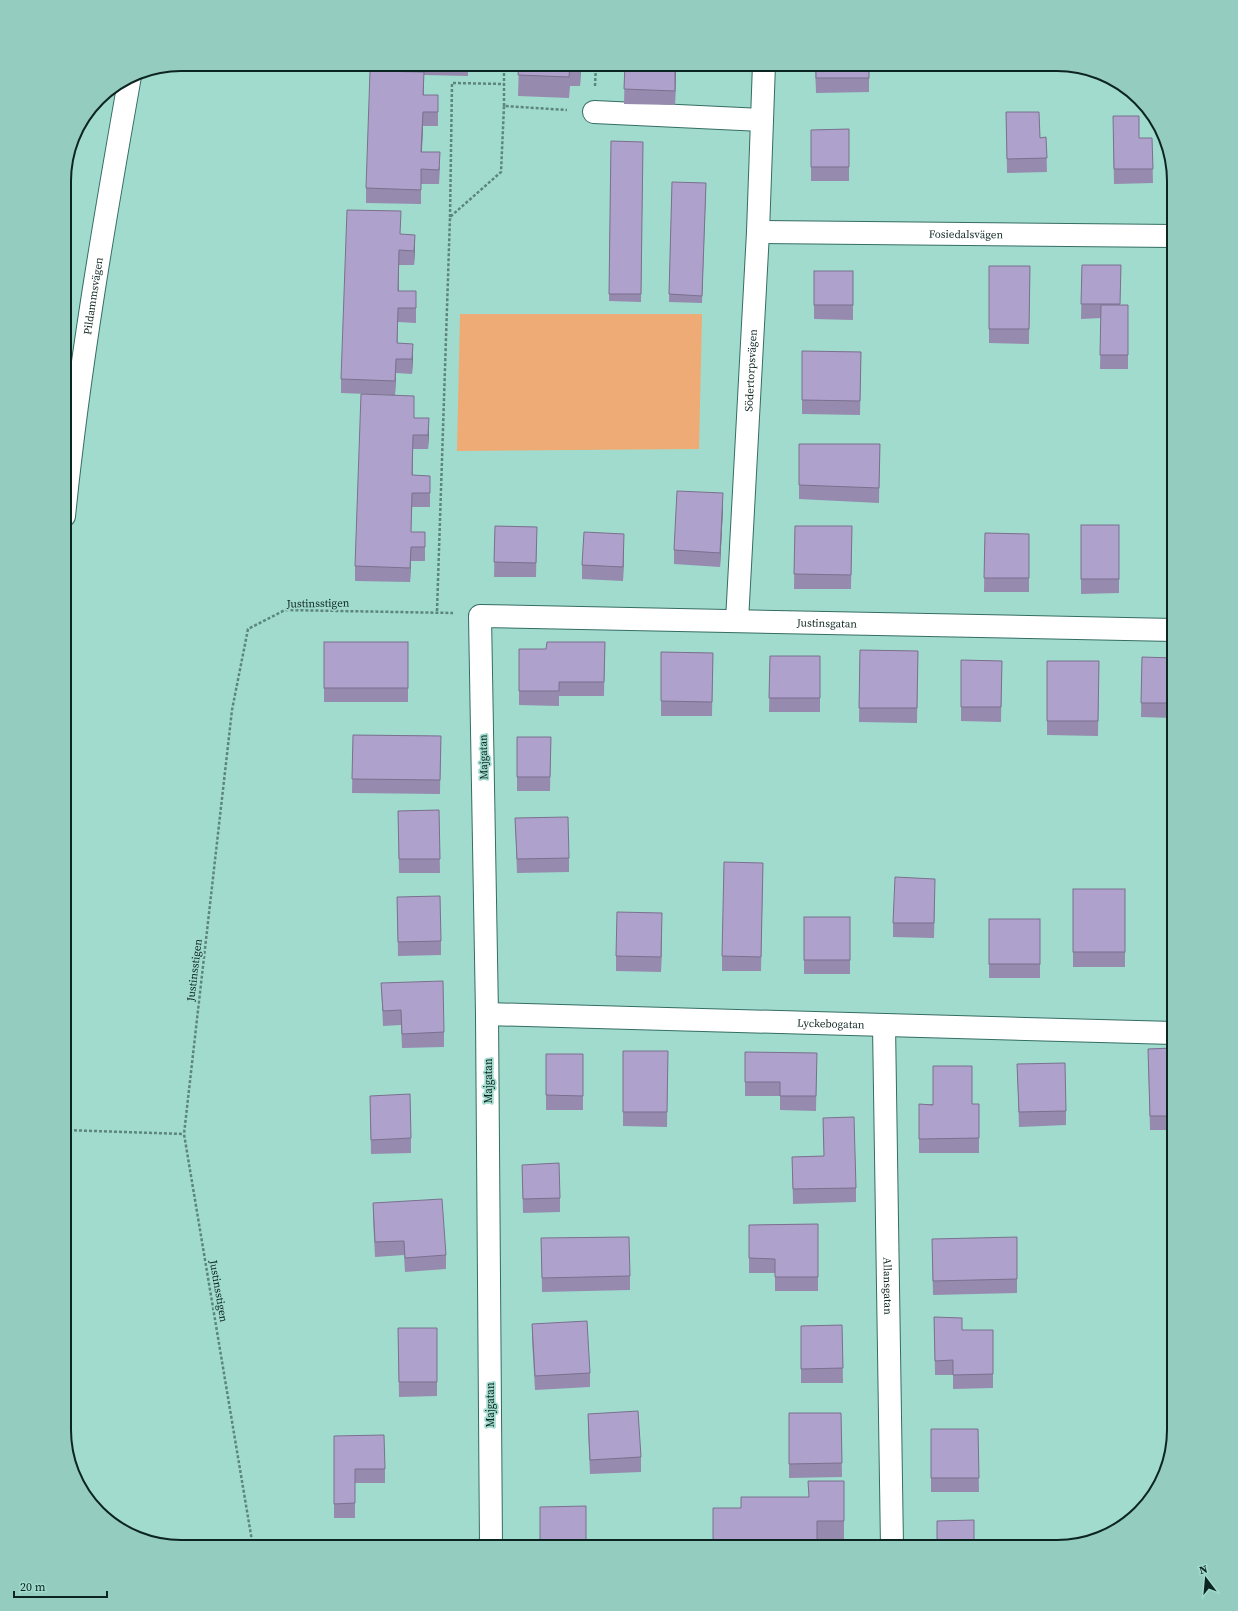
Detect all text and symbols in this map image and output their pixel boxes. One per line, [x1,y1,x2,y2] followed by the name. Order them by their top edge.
[929,227,1004,242] street label: Fosiedalsvägen
[80,256,107,336] street label: Pildammsvägen
[741,328,761,412] street label: Södertorpsvägen
[285,595,350,612] street label: Justinsstigen
[796,615,857,632] street label: Justinsgatan
[476,734,491,780] street label: Majgatan
[183,938,206,1003] street label: Justinsstigen
[797,1016,865,1032] street label: Lyckebogatan
[481,1058,496,1104] street label: Majgatan
[880,1257,895,1315] street label: Allansgatan
[205,1258,231,1324] street label: Justinsstigen
[483,1382,498,1428] street label: Majgatan
[1186,1559,1226,1599] north arrow
[1197,1562,1209,1578] text: N
[14,1573,107,1599] scale bar
[20,1579,46,1595] text: 20 m

